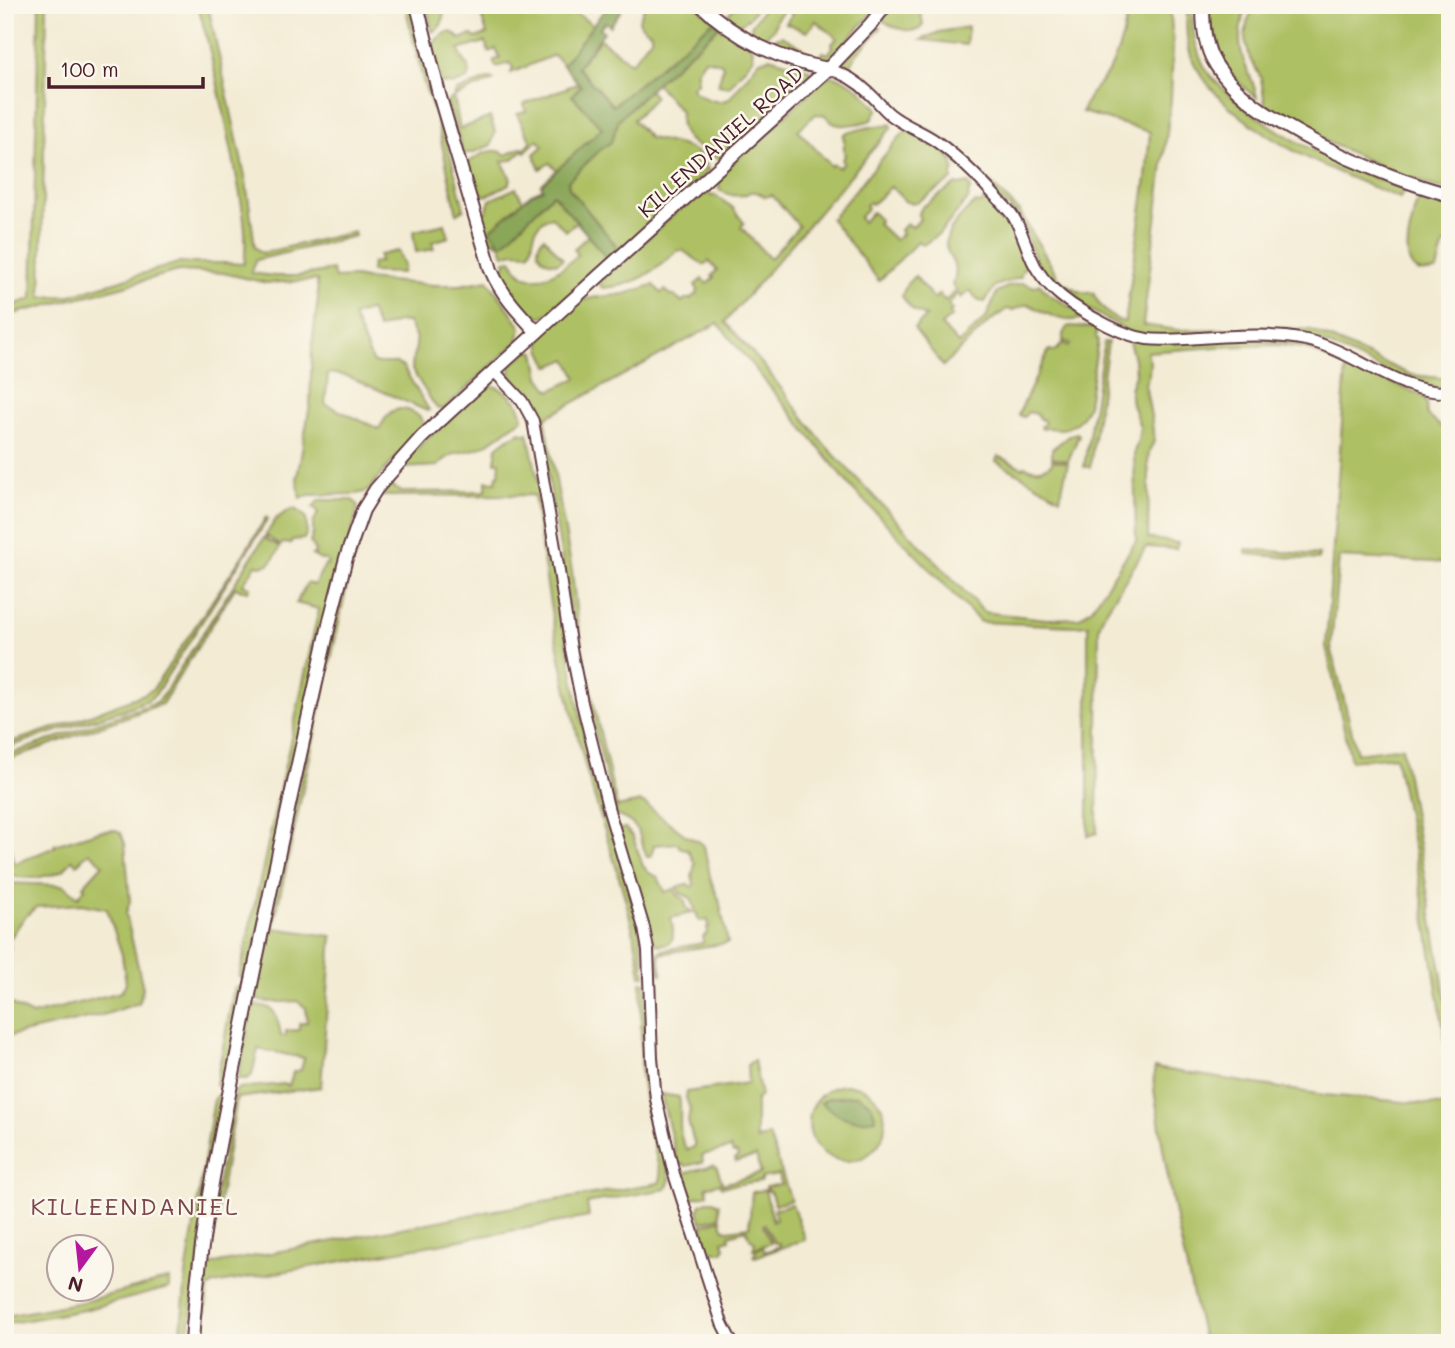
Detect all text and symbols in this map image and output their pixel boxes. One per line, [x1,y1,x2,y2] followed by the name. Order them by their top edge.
[49,46,203,90] scale bar
[60,55,119,82] text: 100 m
[631,59,809,223] street label: KILLENDANIEL ROAD
[30,1190,240,1221] district label: KILLEENDANIEL
[46,1232,116,1302] north arrow
[65,1271,86,1299] text: N

